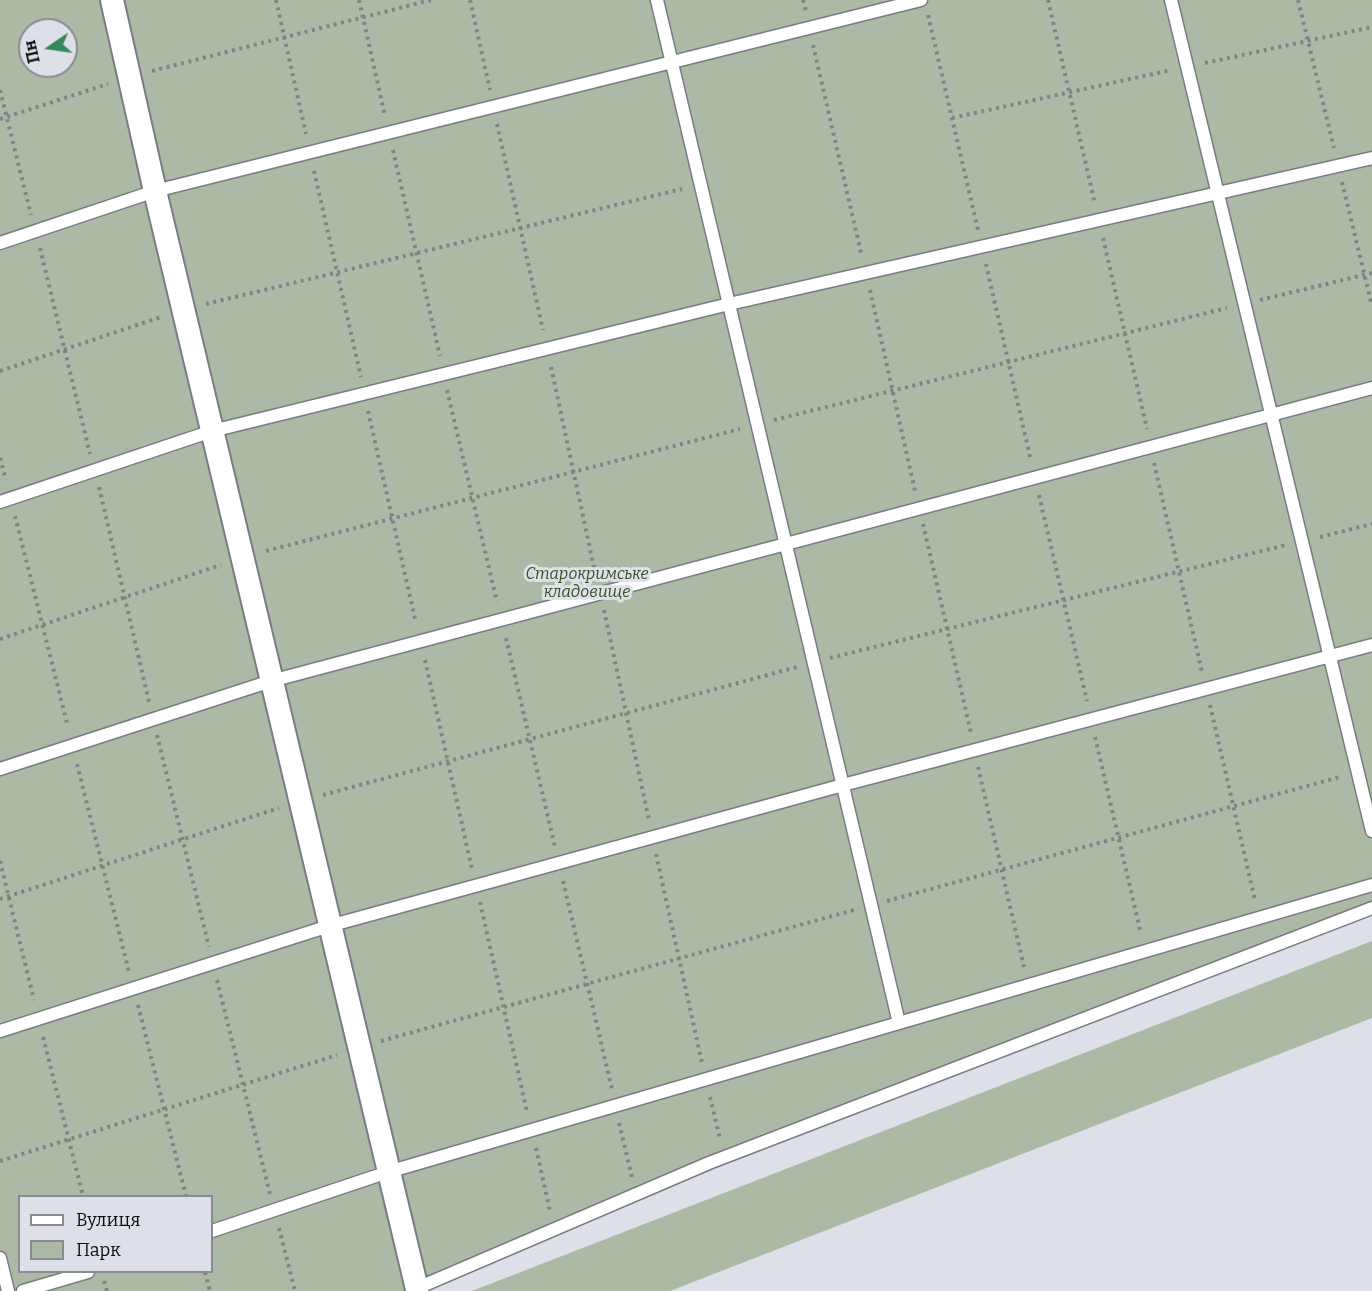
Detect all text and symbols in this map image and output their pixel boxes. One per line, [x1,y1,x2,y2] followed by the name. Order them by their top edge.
[18,18,78,78] north arrow
[20,38,44,65] text: Пн
[525,565,649,603] park label: Старокримське кладовище
[18,1195,213,1273] legend
[76,1209,140,1231] text: Вулиця
[76,1239,121,1261] text: Парк

